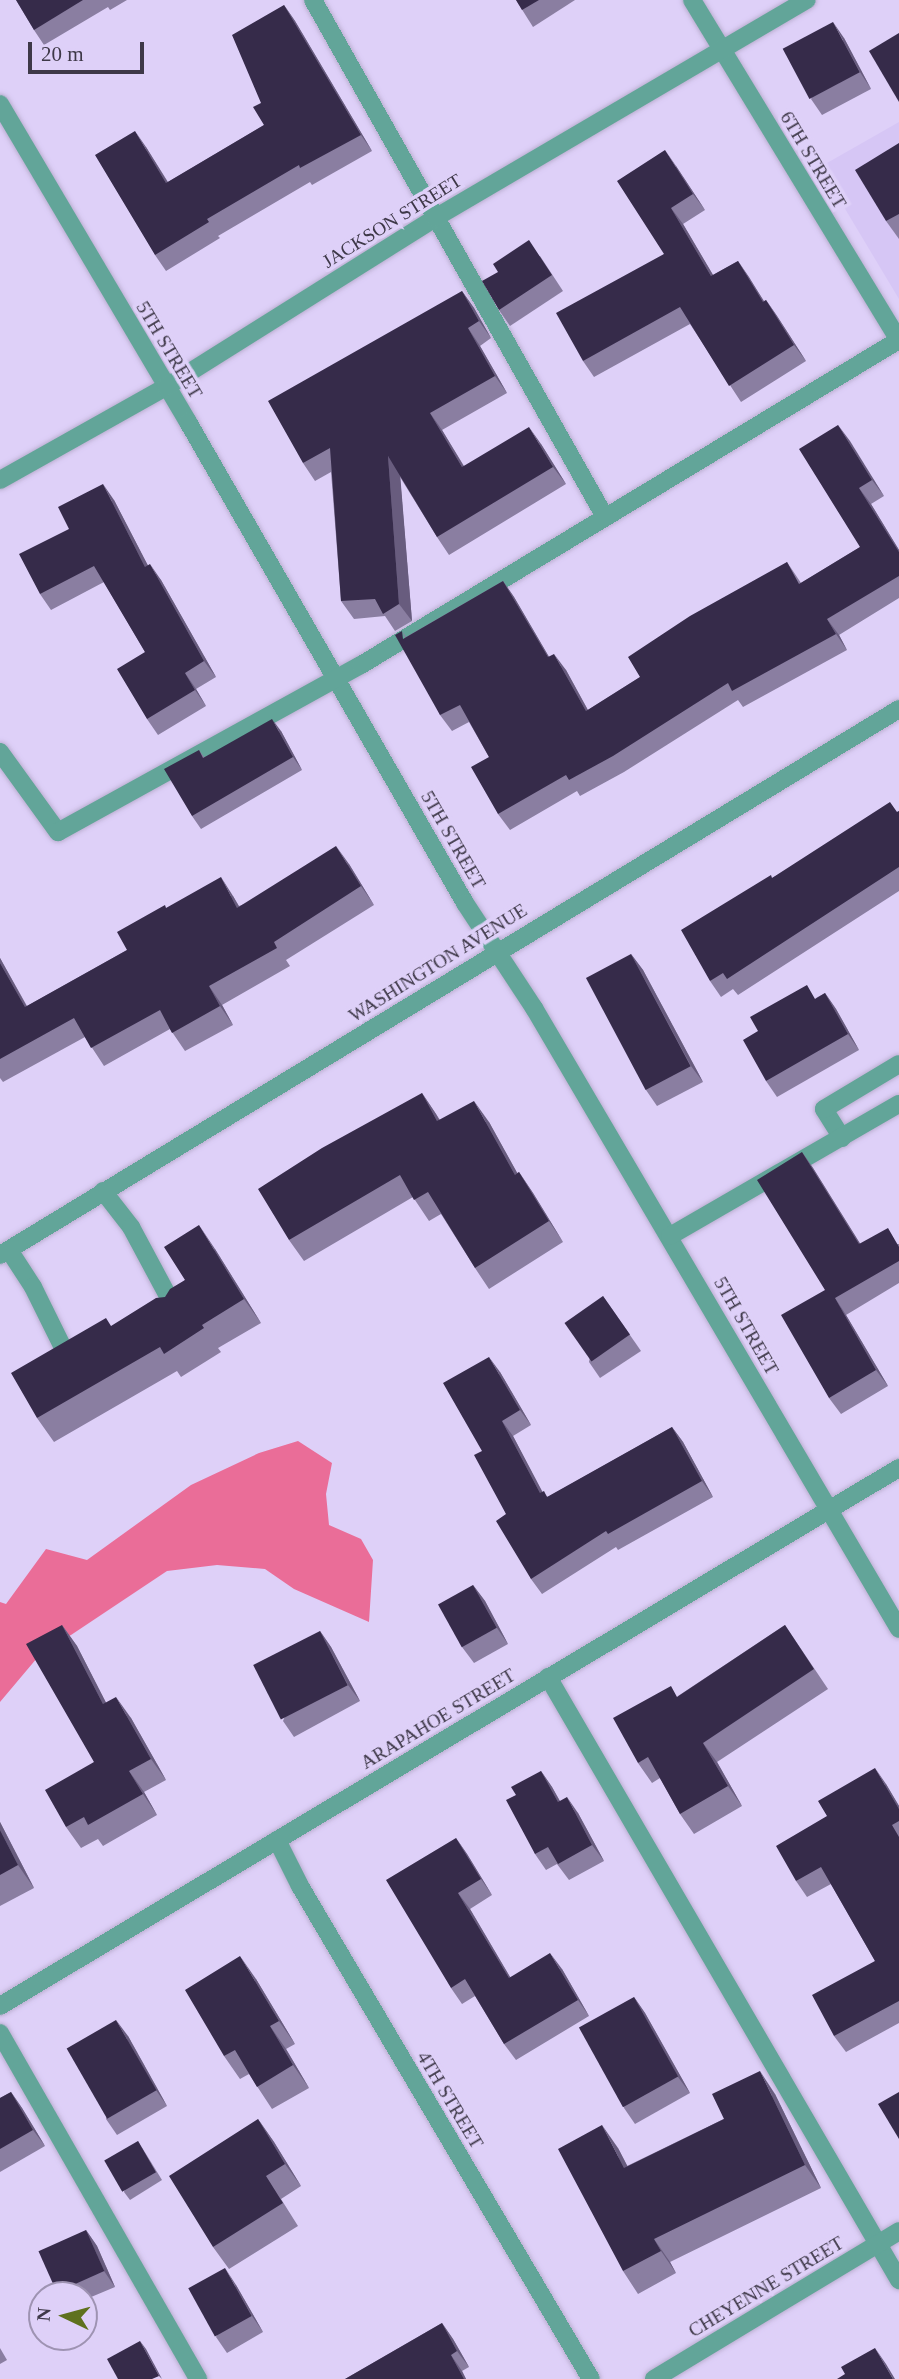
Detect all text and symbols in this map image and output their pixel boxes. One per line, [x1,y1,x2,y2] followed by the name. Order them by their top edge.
[32,28,147,72] scale bar
[41,42,84,66] text: 20 m
[775,107,851,213] street label: 6TH STREET
[318,169,466,273] street label: JACKSON STREET
[131,297,207,403] street label: 5TH STREET
[416,787,490,893] street label: 5TH STREET
[344,899,532,1027] street label: WASHINGTON AVENUE
[709,1273,783,1379] street label: 5TH STREET
[357,1664,519,1774] street label: ARAPAHOE STREET
[412,2047,488,2153] street label: 4TH STREET
[684,2232,848,2342] street label: CHEYENNE STREET
[28,2281,98,2351] north arrow
[33,2307,55,2322] text: N

